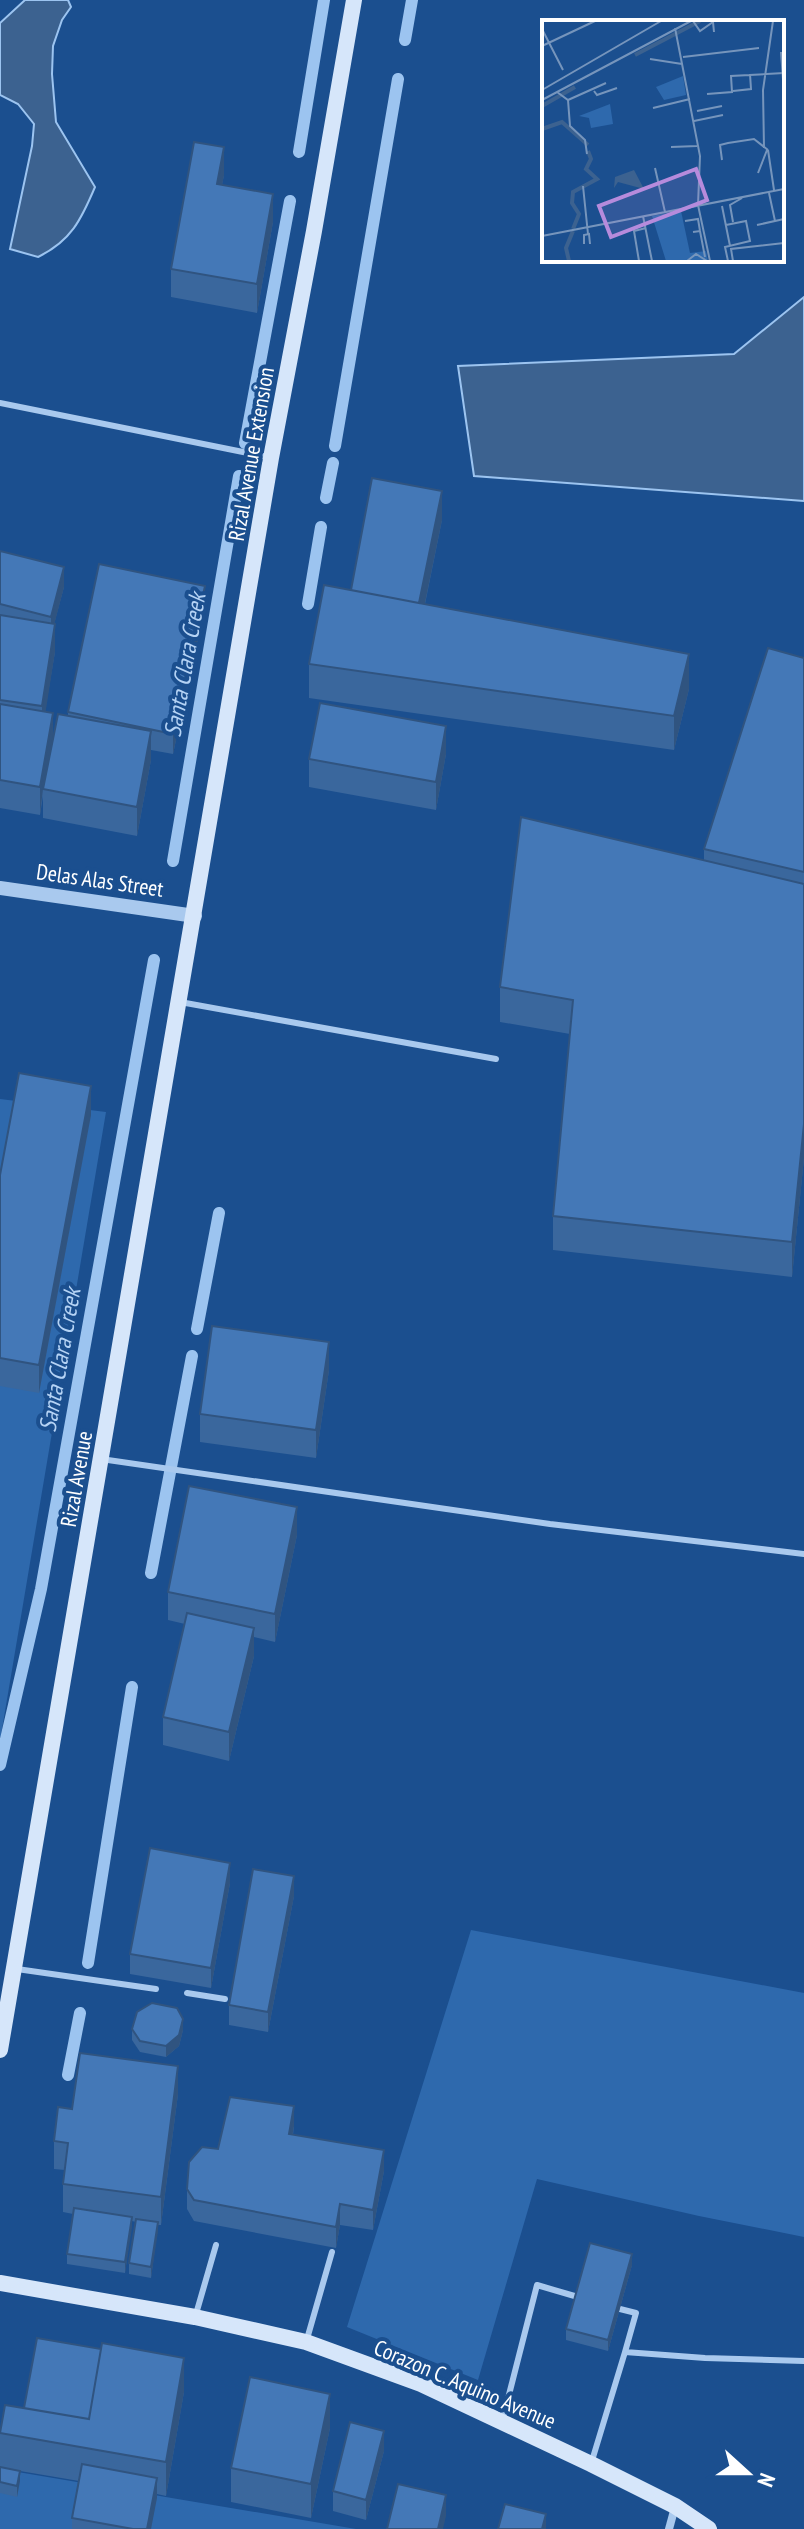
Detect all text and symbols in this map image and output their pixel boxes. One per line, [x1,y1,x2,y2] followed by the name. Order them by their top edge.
[542,20,784,262] inset map
[222,365,280,543] street label: Rizal Avenue Extension
[157,588,213,739] water label: Santa Clara Creek
[35,857,165,903] street label: Delas Alas Street
[32,1283,88,1434] water label: Santa Clara Creek
[54,1429,98,1529] street label: Rizal Avenue
[370,2333,560,2435] street label: Corazon C. Aquino Avenue
[708,2433,788,2513] north arrow
[751,2470,782,2491] text: N

